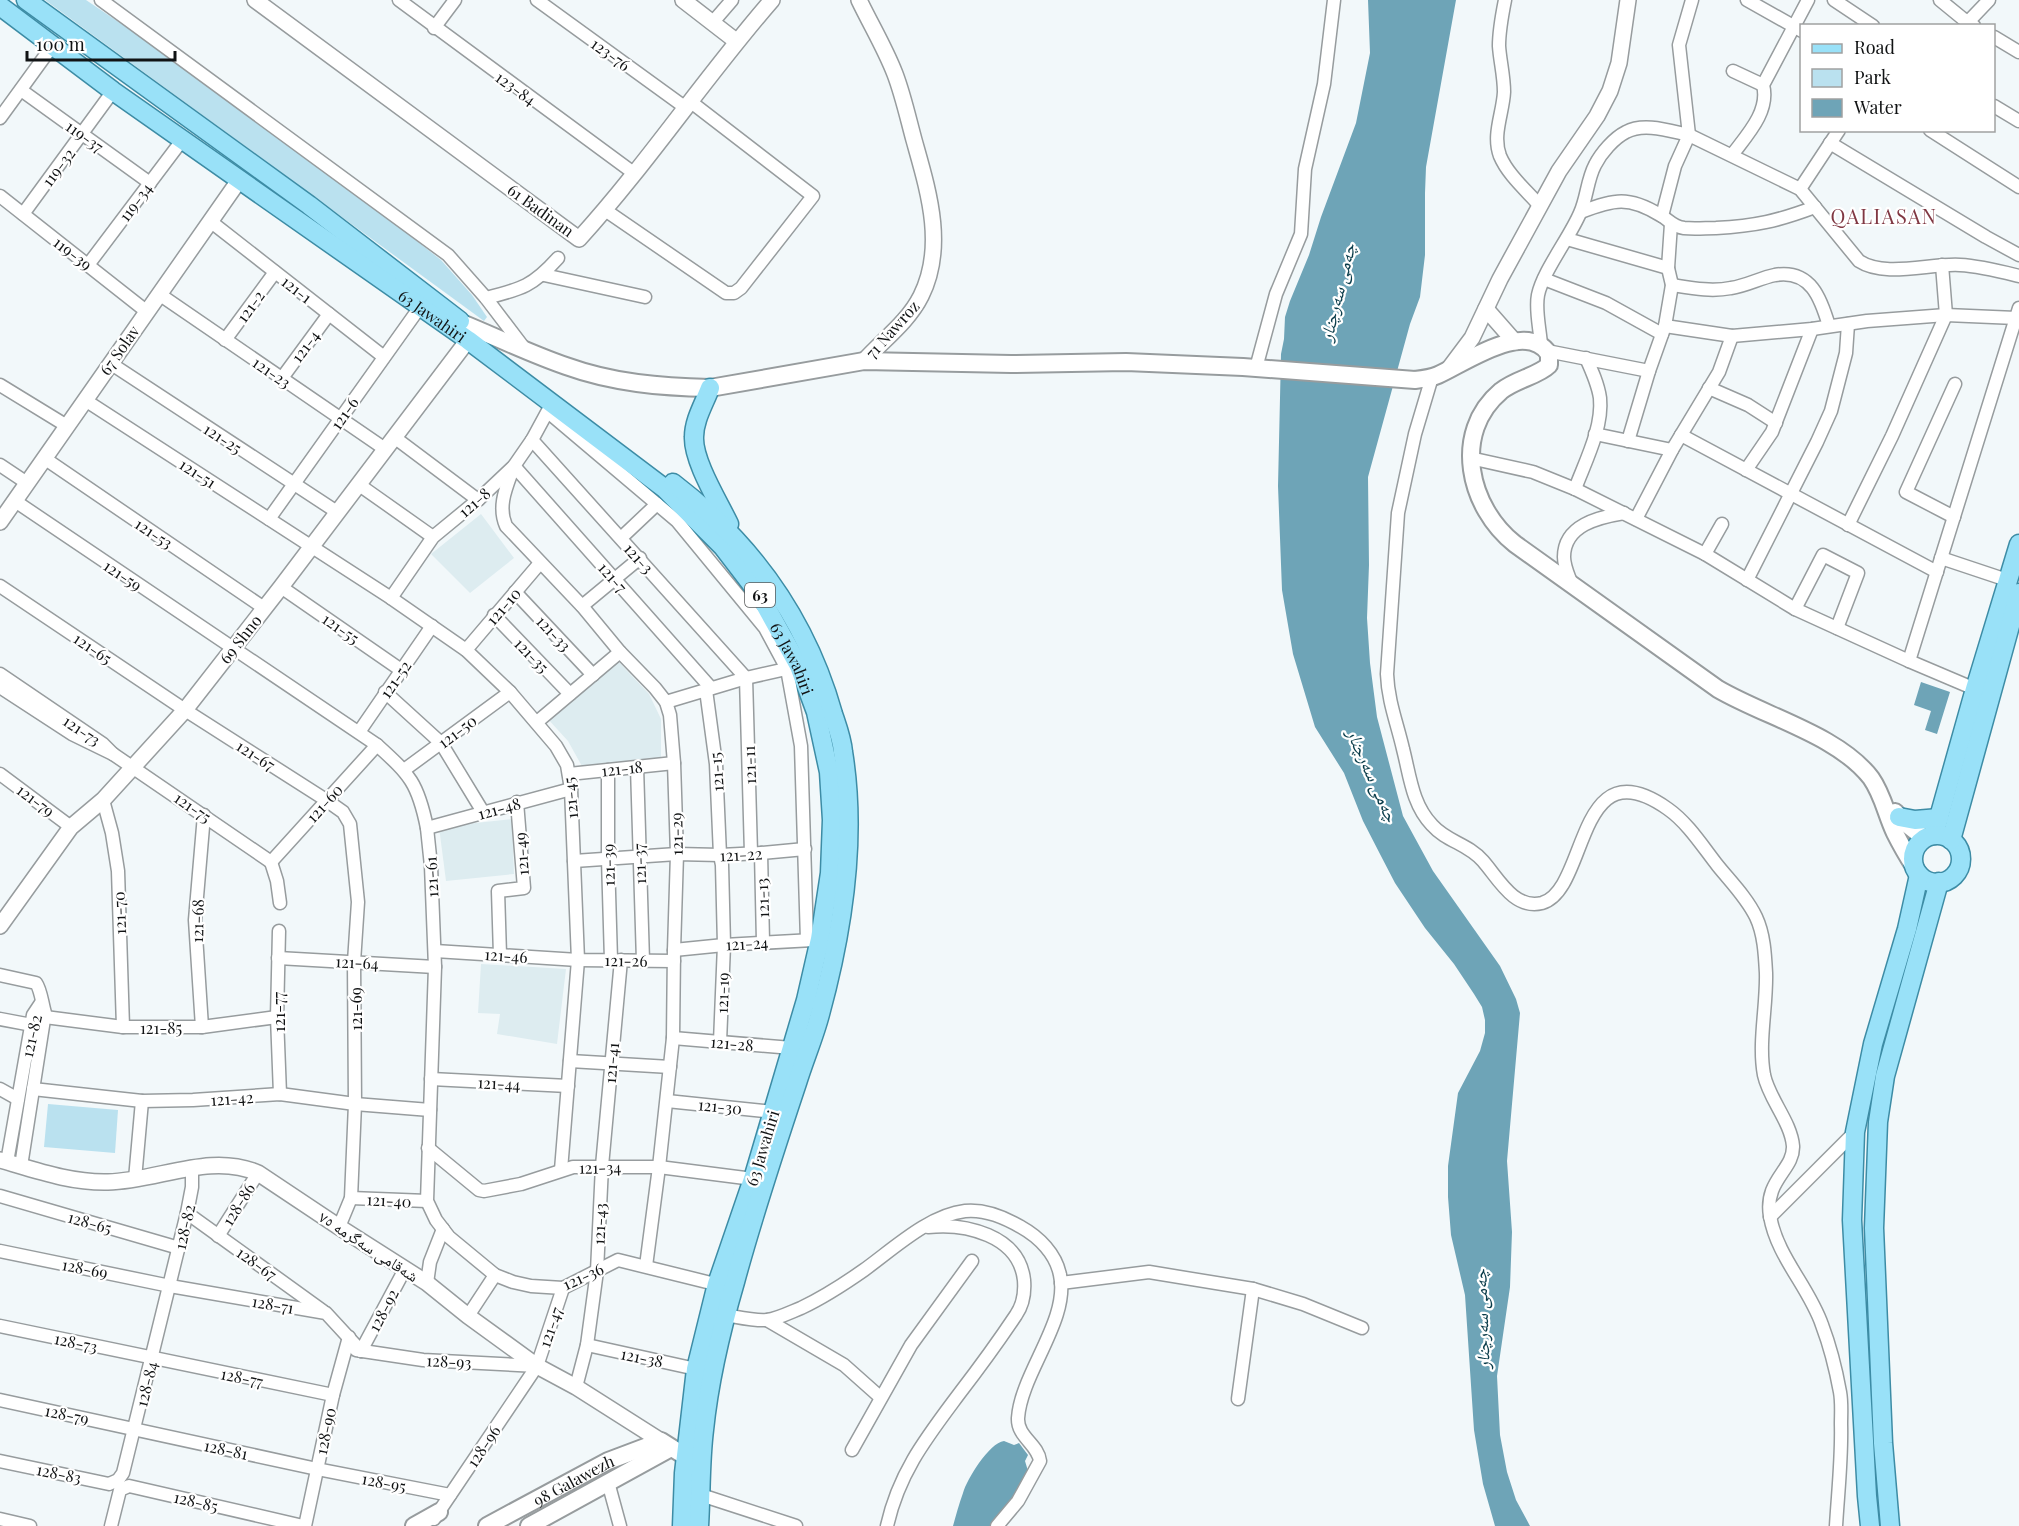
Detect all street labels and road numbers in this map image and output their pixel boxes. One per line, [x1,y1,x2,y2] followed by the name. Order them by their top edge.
[587,33,635,75] street label: 123-76
[492,66,540,110] street label: 123-84
[62,115,108,157] street label: 119-37
[37,144,79,190] street label: 119-32
[114,178,156,226] street label: 119-34
[504,179,579,241] street label: 61 Badinan
[49,231,97,275] street label: 119-39
[277,271,317,308] street label: 121-1
[395,284,471,347] street label: 63 Jawahiri
[231,286,269,326] street label: 121-2
[861,295,924,362] street label: 71 Nawroz
[94,321,144,379] street label: 67 Solav
[286,326,324,366] street label: 121-4
[249,351,295,393] street label: 121-23
[325,392,363,434] street label: 121-6
[200,418,246,458] street label: 121-25
[176,453,220,493] street label: 121-51
[454,482,494,522] street label: 121-8
[131,513,177,553] street label: 121-53
[620,538,658,578] street label: 121-3
[100,555,146,595] street label: 121-59
[594,557,632,597] street label: 121-7
[481,583,525,629] street label: 121-10
[745,583,775,607] road number: 63
[318,608,364,648] street label: 121-55
[214,610,266,668] street label: 69 Shno
[532,611,576,655] street label: 121-33
[766,618,819,698] street label: 63 Jawahiri
[70,627,116,669] street label: 121-65
[510,633,554,677] street label: 121-35
[374,656,416,702] street label: 121-52
[59,710,105,750] street label: 121-73
[433,710,481,752] street label: 121-50
[233,735,280,776] street label: 121-67
[738,745,760,785] street label: 121-11
[704,751,728,793] street label: 121-15
[600,755,644,781] street label: 121-18
[558,776,582,820] street label: 121-45
[13,779,59,821] street label: 121-79
[301,779,347,827] street label: 121-60
[170,787,216,827] street label: 121-75
[475,792,523,824] street label: 121-48
[665,812,687,856] street label: 121-29
[509,832,533,876] street label: 121-49
[719,842,763,866] street label: 121-22
[628,843,650,885] street label: 121-37
[597,844,619,886] street label: 121-39
[419,856,443,898] street label: 121-61
[751,878,773,918] street label: 121-13
[108,891,130,935] street label: 121-70
[186,899,208,943] street label: 121-68
[725,931,769,955] street label: 121-24
[484,943,528,967] street label: 121-46
[604,949,648,971] street label: 121-26
[335,950,379,974] street label: 121-64
[711,972,733,1014] street label: 121-19
[345,987,366,1031] street label: 121-69
[268,991,289,1032] street label: 121-77
[16,1013,46,1059] street label: 121-82
[140,1017,182,1038] street label: 121-85
[710,1031,754,1055] street label: 121-28
[599,1042,623,1084] street label: 121-41
[477,1071,521,1095] street label: 121-44
[210,1086,254,1110] street label: 121-42
[697,1093,743,1119] street label: 121-30
[741,1107,784,1189] street label: 63 Jawahiri
[579,1156,621,1178] street label: 121-34
[217,1179,259,1229] street label: 128-86
[366,1188,412,1212] street label: 121-40
[169,1202,199,1252] street label: 128-82
[587,1202,611,1246] street label: 121-43
[66,1206,114,1238] street label: 128-65
[315,1206,423,1287] street label: شەقامی سەگرمە ٧٥
[233,1241,282,1285] street label: 128-67
[60,1253,110,1283] street label: 128-69
[559,1258,607,1294] street label: 121-36
[363,1285,403,1335] street label: 128-92
[250,1290,296,1318] street label: 128-71
[533,1304,567,1350] street label: 121-47
[52,1327,100,1357] street label: 128-73
[619,1342,665,1372] street label: 121-38
[426,1349,472,1373] street label: 128-93
[130,1359,162,1409] street label: 128-84
[219,1362,266,1392] street label: 128-77
[43,1399,91,1429] street label: 128-79
[310,1406,340,1456] street label: 128-90
[461,1421,505,1471] street label: 128-96
[202,1434,250,1464] street label: 128-81
[529,1449,617,1510] street label: 98 Galawezh
[35,1458,83,1488] street label: 128-83
[360,1467,408,1497] street label: 128-95
[172,1486,220,1516] street label: 128-85

